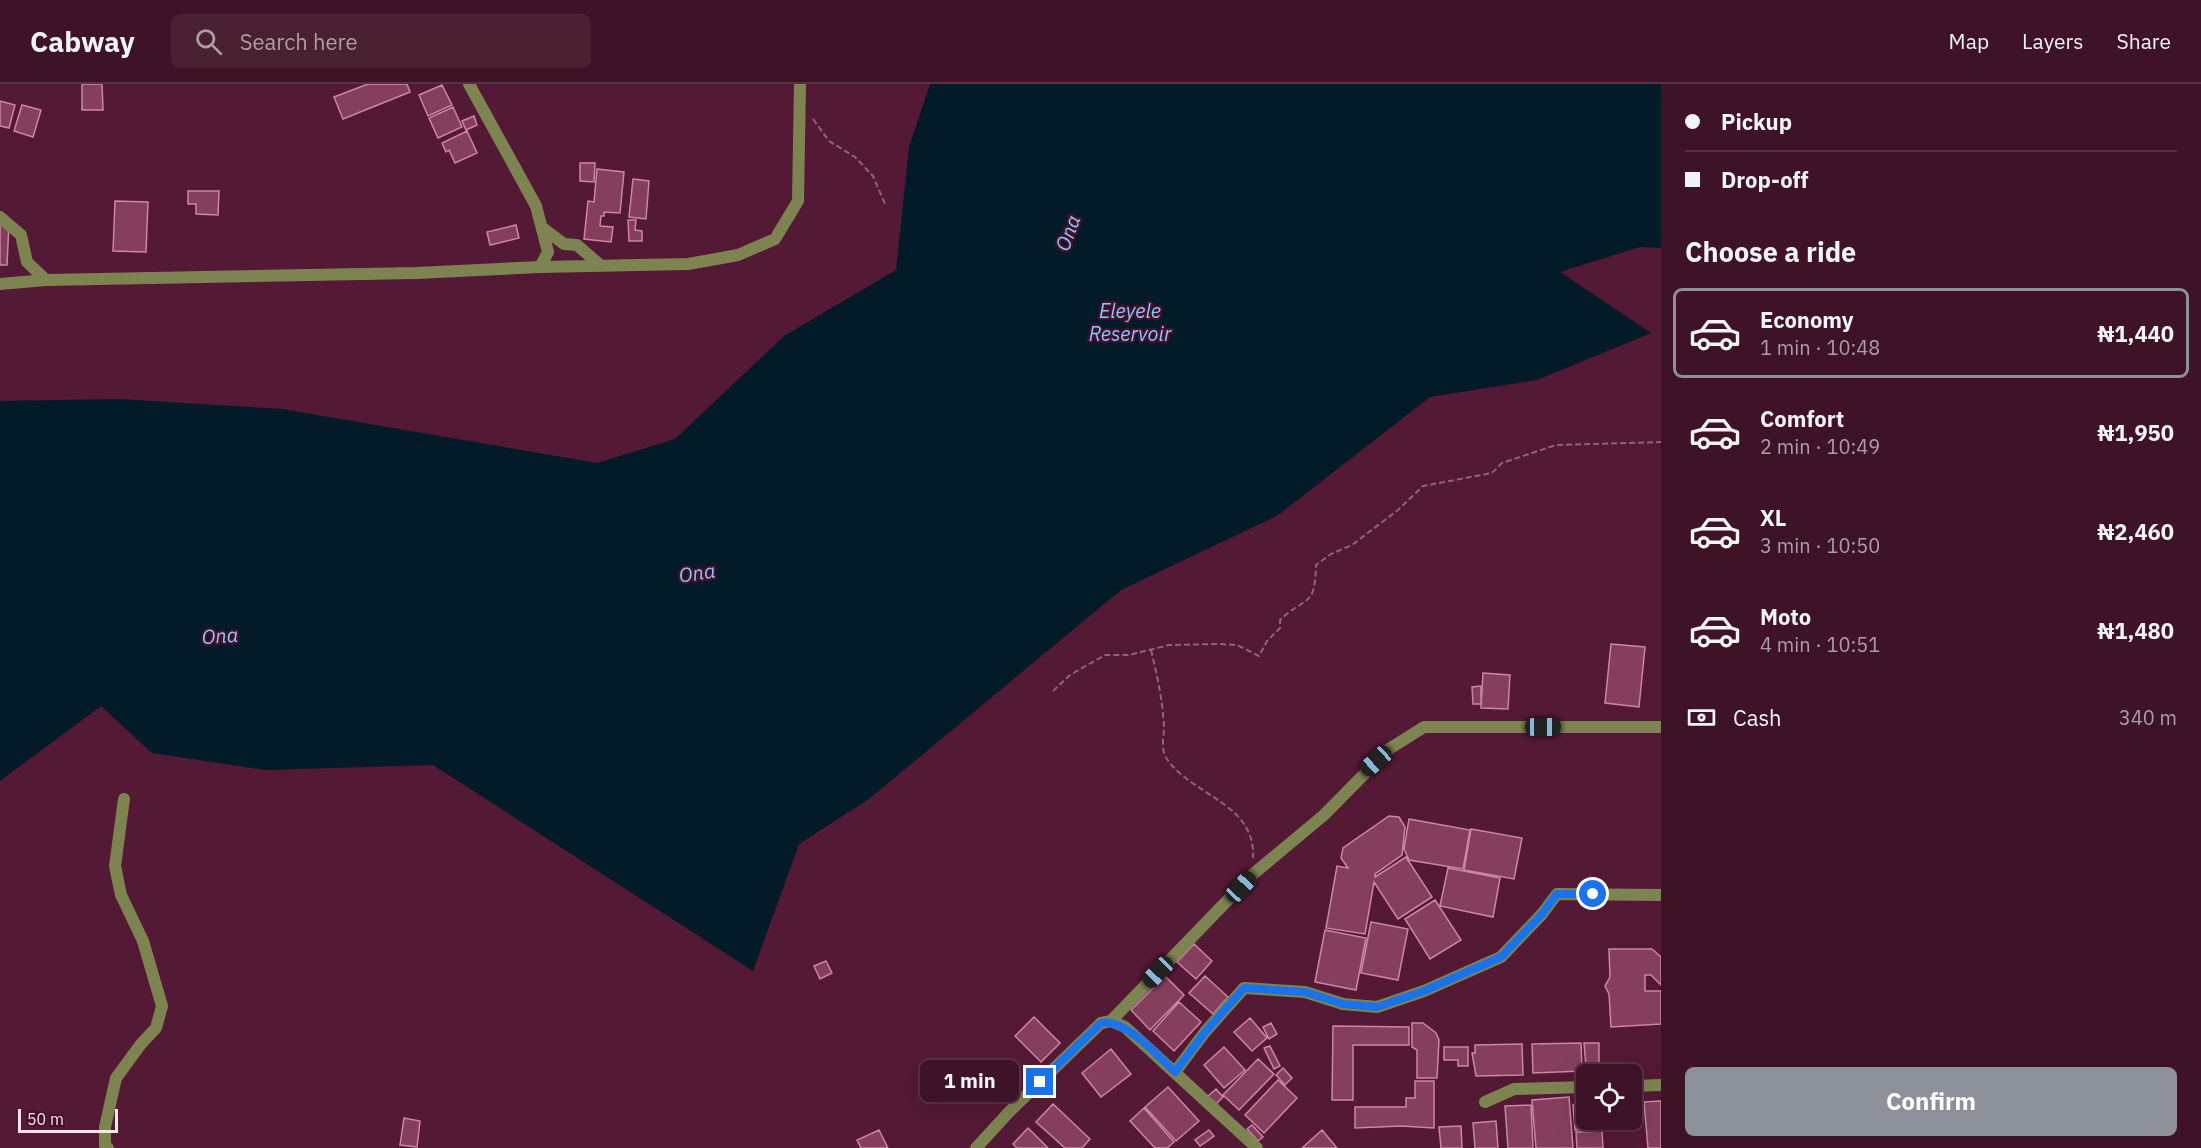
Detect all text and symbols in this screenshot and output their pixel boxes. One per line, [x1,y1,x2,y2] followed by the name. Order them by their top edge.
[171,14,591,68] search box
[30,23,135,60] text: Cabway
[192,25,225,58] icon: search
[240,27,358,56] text: Search here
[1949,27,1989,55] text: Map
[2022,27,2084,55] text: Layers
[2117,27,2171,55] text: Share
[1721,107,1792,136] text: Pickup
[1721,165,1808,194] text: Drop-off
[1049,211,1086,255] water label: Ona
[1685,234,1856,269] text: Choose a ride
[1089,297,1172,347] water label: Eleyele Reservoir
[1760,305,1854,334] text: Economy
[1688,306,1742,360] icon: car
[2097,319,2174,348] text: ₦1,440
[1760,334,1880,361] text: 1 min · 10:48
[1760,404,1844,433] text: Comfort
[1688,405,1742,459] icon: car
[2097,418,2174,447] text: ₦1,950
[1760,433,1880,460] text: 2 min · 10:49
[1760,503,1786,532] text: XL
[1688,504,1742,558] icon: car
[2097,517,2174,546] text: ₦2,460
[1760,532,1880,559] text: 3 min · 10:50
[677,556,717,589] water label: Ona
[1760,602,1811,631] text: Moto
[1688,603,1742,657] icon: car
[2097,616,2174,645] text: ₦1,480
[201,621,239,650] water label: Ona
[1760,631,1880,658] text: 4 min · 10:51
[1685,701,1718,734] icon: cash
[1733,703,1782,732] text: Cash
[2119,704,2177,731] text: 340 m
[1525,718,1561,736] car
[1357,742,1395,780] car
[1222,868,1260,906] car
[1579,880,1606,907] route start
[1139,953,1177,991] car
[920,1061,1019,1103] callout: 1 min
[1576,1064,1642,1130] map controls
[1576,1064,1642,1130] button: locate
[943,1067,996,1094] text: 1 min
[1685,1067,2177,1136] button: Confirm
[1026,1068,1053,1095] route end
[18,1106,118,1134] scale bar
[27,1109,64,1129] text: 50 m

